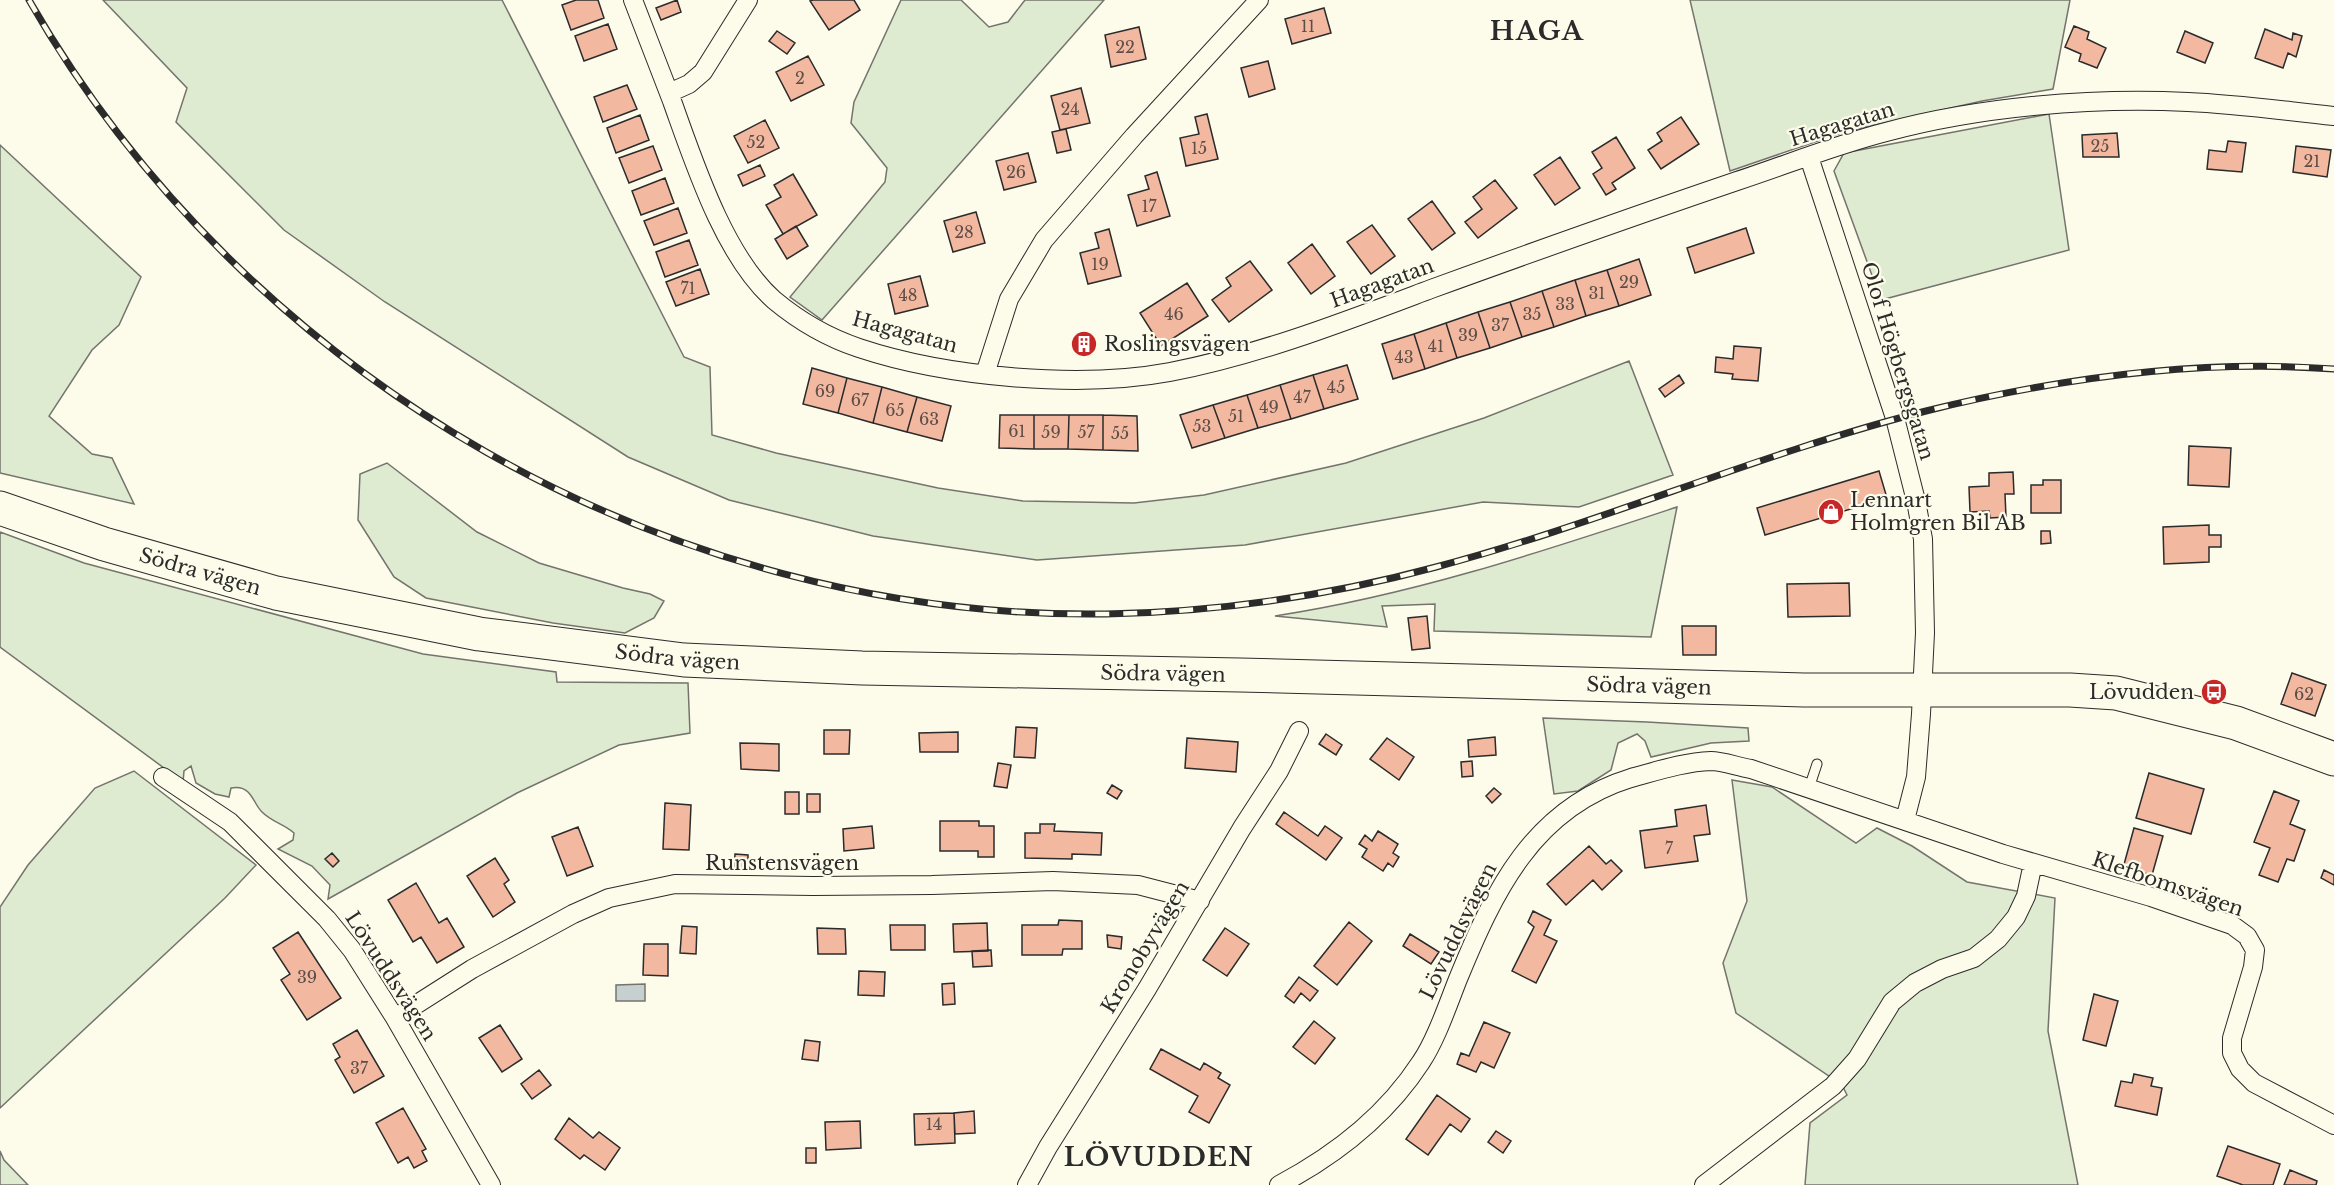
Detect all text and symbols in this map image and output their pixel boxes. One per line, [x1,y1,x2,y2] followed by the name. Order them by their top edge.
[1490,15,1584,47] district label: HAGA
[1301,16,1315,36] house number: 11
[1115,37,1135,57] house number: 22
[795,68,805,88] house number: 2
[1787,97,1897,151] street label: Hagagatan
[1060,99,1080,119] house number: 24
[747,132,765,152] house number: 52
[2091,136,2109,156] house number: 25
[1191,138,1207,158] house number: 15
[2304,151,2321,171] house number: 21
[1006,162,1026,182] house number: 26
[1141,196,1158,216] house number: 17
[954,222,974,242] house number: 28
[1327,253,1437,313] street label: Hagagatan
[1091,254,1109,274] house number: 19
[1856,259,1940,463] street label: Olof Högbergsgatan
[1619,272,1639,292] house number: 29
[680,278,696,298] house number: 71
[1589,283,1606,303] house number: 31
[898,285,918,305] house number: 48
[1555,294,1575,314] house number: 33
[1164,304,1184,324] house number: 46
[1523,304,1541,324] house number: 35
[850,306,961,358] street label: Hagagatan
[1491,315,1510,335] house number: 37
[1458,325,1478,345] house number: 39
[1069,329,1099,359] building icon: Roslingsvägen
[1104,332,1250,356] place label: Roslingsvägen
[1428,336,1444,356] house number: 41
[1394,347,1414,367] house number: 43
[1327,377,1345,397] house number: 45
[815,381,835,401] house number: 69
[1293,387,1312,407] house number: 47
[851,390,870,410] house number: 67
[1259,397,1279,417] house number: 49
[885,400,905,420] house number: 65
[1228,406,1244,426] house number: 51
[919,409,939,429] house number: 63
[1193,416,1211,436] house number: 53
[1008,421,1026,441] house number: 61
[1041,422,1061,442] house number: 59
[1077,422,1096,442] house number: 57
[1111,423,1129,443] house number: 55
[1850,488,2026,535] place label: Lennart Holmgren Bil AB
[1816,497,1846,527] shop icon: Lennart Holmgren Bil AB
[137,543,264,600] street label: Södra vägen
[614,639,741,675] street label: Södra vägen
[1100,660,1226,687] street label: Södra vägen
[1586,672,1712,700] street label: Södra vägen
[2199,677,2229,707] bus stop icon: Lövudden
[2089,680,2194,704] place label: Lövudden
[2294,684,2314,704] house number: 62
[1665,838,1674,858] house number: 7
[2089,847,2247,921] street label: Klefbomsvägen
[705,851,859,875] street label: Runstensvägen
[1415,859,1502,1003] street label: Lövuddsvägen
[1096,876,1194,1018] street label: Kronobyvägen
[340,907,442,1045] street label: Lövuddsvägen
[297,967,317,987] house number: 39
[350,1058,369,1078] house number: 37
[926,1114,942,1134] house number: 14
[1064,1141,1254,1173] district label: LÖVUDDEN

